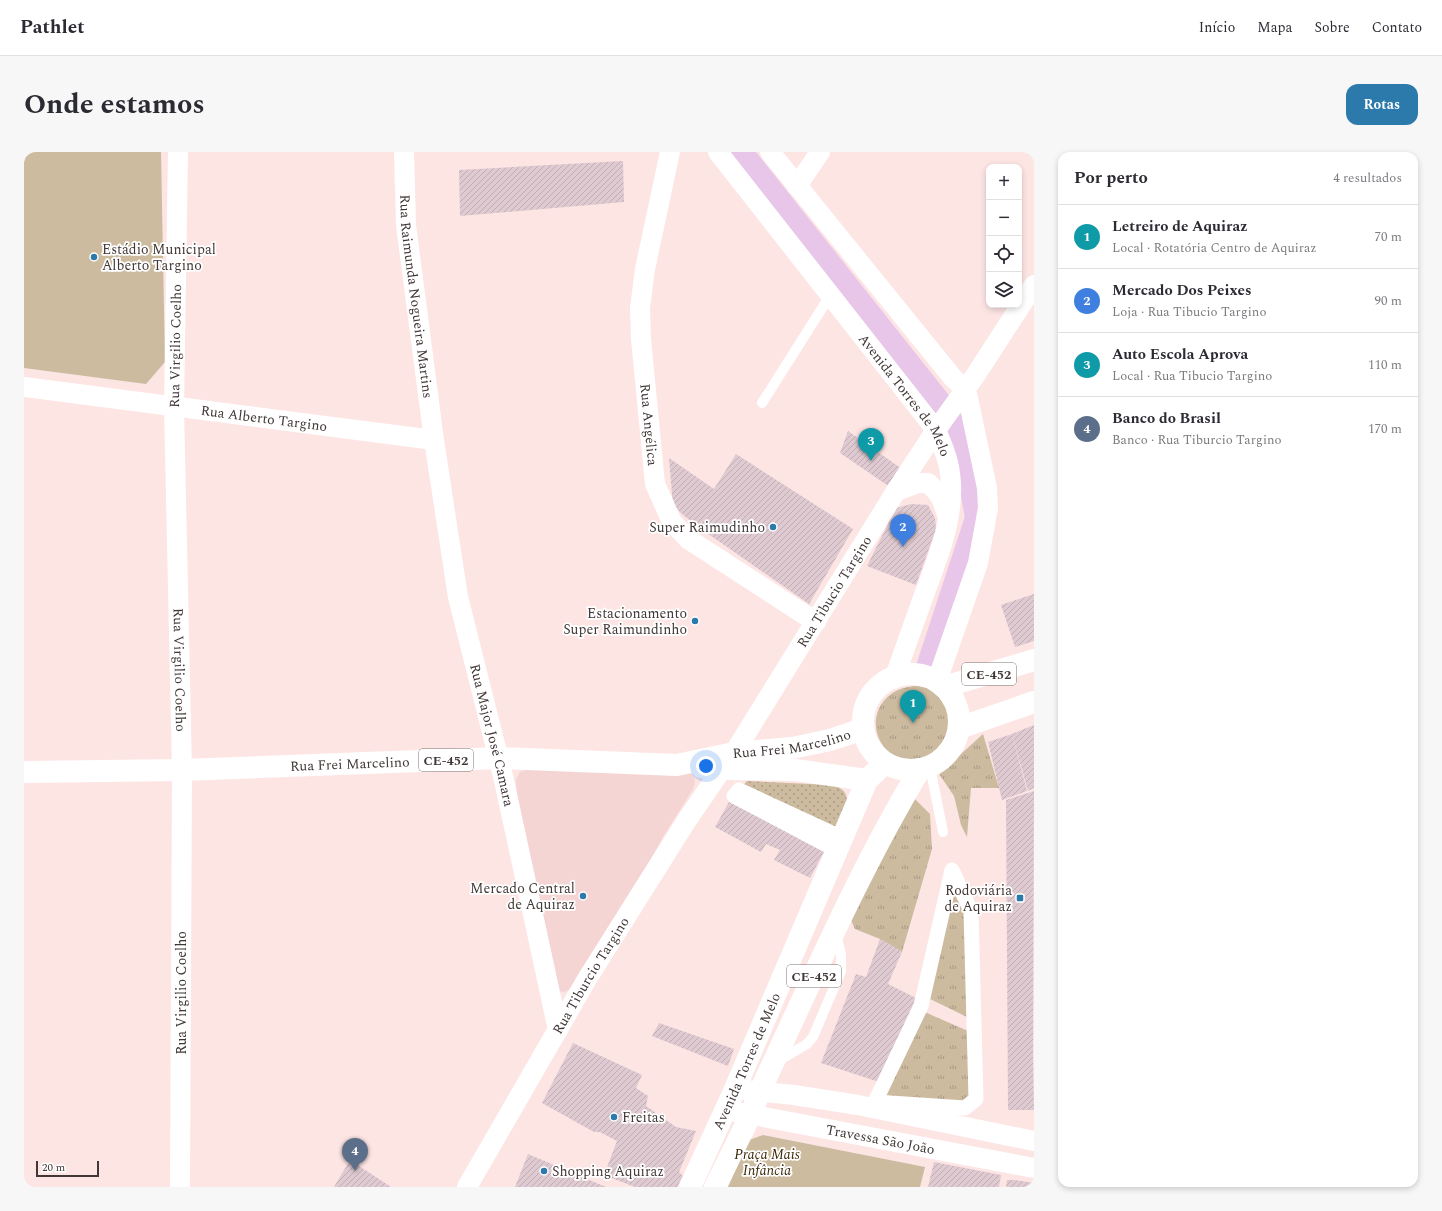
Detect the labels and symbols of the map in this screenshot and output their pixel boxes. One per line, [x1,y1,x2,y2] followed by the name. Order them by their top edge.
[394,194,438,400] street label: Rua Raimunda Nogueira Martins
[102,239,216,276] place label: Estádio Municipal Alberto Targino
[89,252,99,262] marker: Estádio Municipal Alberto Targino
[164,284,187,408] street label: Rua Virgilio Coelho
[853,329,956,459] street label: Avenida Torres de Melo
[634,383,663,467] street label: Rua Angélica
[199,400,328,437] street label: Rua Alberto Targino
[858,428,884,461] pin: 3
[890,514,916,547] pin: 2
[649,517,765,538] place label: Super Raimudinho
[768,522,778,532] marker: Super Raimudinho
[792,532,877,652] street label: Rua Tibucio Targino
[563,603,687,640] place label: Estacionamento Super Raimundinho
[167,608,191,732] street label: Rua Virgilio Coelho
[690,616,700,626] marker: Estacionamento Super Raimundinho
[464,662,519,809] street label: Rua Major José Camara
[962,663,1016,685] road number: CE-452
[900,690,926,723] pin: 1
[732,724,853,764] street label: Rua Frei Marcelino
[419,749,473,771] road number: CE-452
[290,751,410,777] street label: Rua Frei Marcelino
[696,756,716,776] your location
[470,878,575,915] place label: Mercado Central de Aquiraz
[944,880,1012,917] place label: Rodoviária de Aquiraz
[578,891,588,901] marker: Mercado Central de Aquiraz
[1015,893,1025,903] marker: Rodoviária de Aquiraz
[547,913,635,1038] street label: Rua Tiburcio Targino
[171,931,192,1055] street label: Rua Virgilio Coelho
[787,965,841,987] road number: CE-452
[708,989,786,1133] street label: Avenida Torres de Melo
[622,1107,665,1128] place label: Freitas
[609,1112,619,1122] marker: Freitas
[824,1119,936,1160] street label: Travessa São João
[342,1138,368,1171] pin: 4
[734,1144,800,1181] park label: Praça Mais Infância
[36,1159,99,1178] scale bar
[552,1161,664,1182] place label: Shopping Aquiraz
[539,1166,549,1176] marker: Shopping Aquiraz

